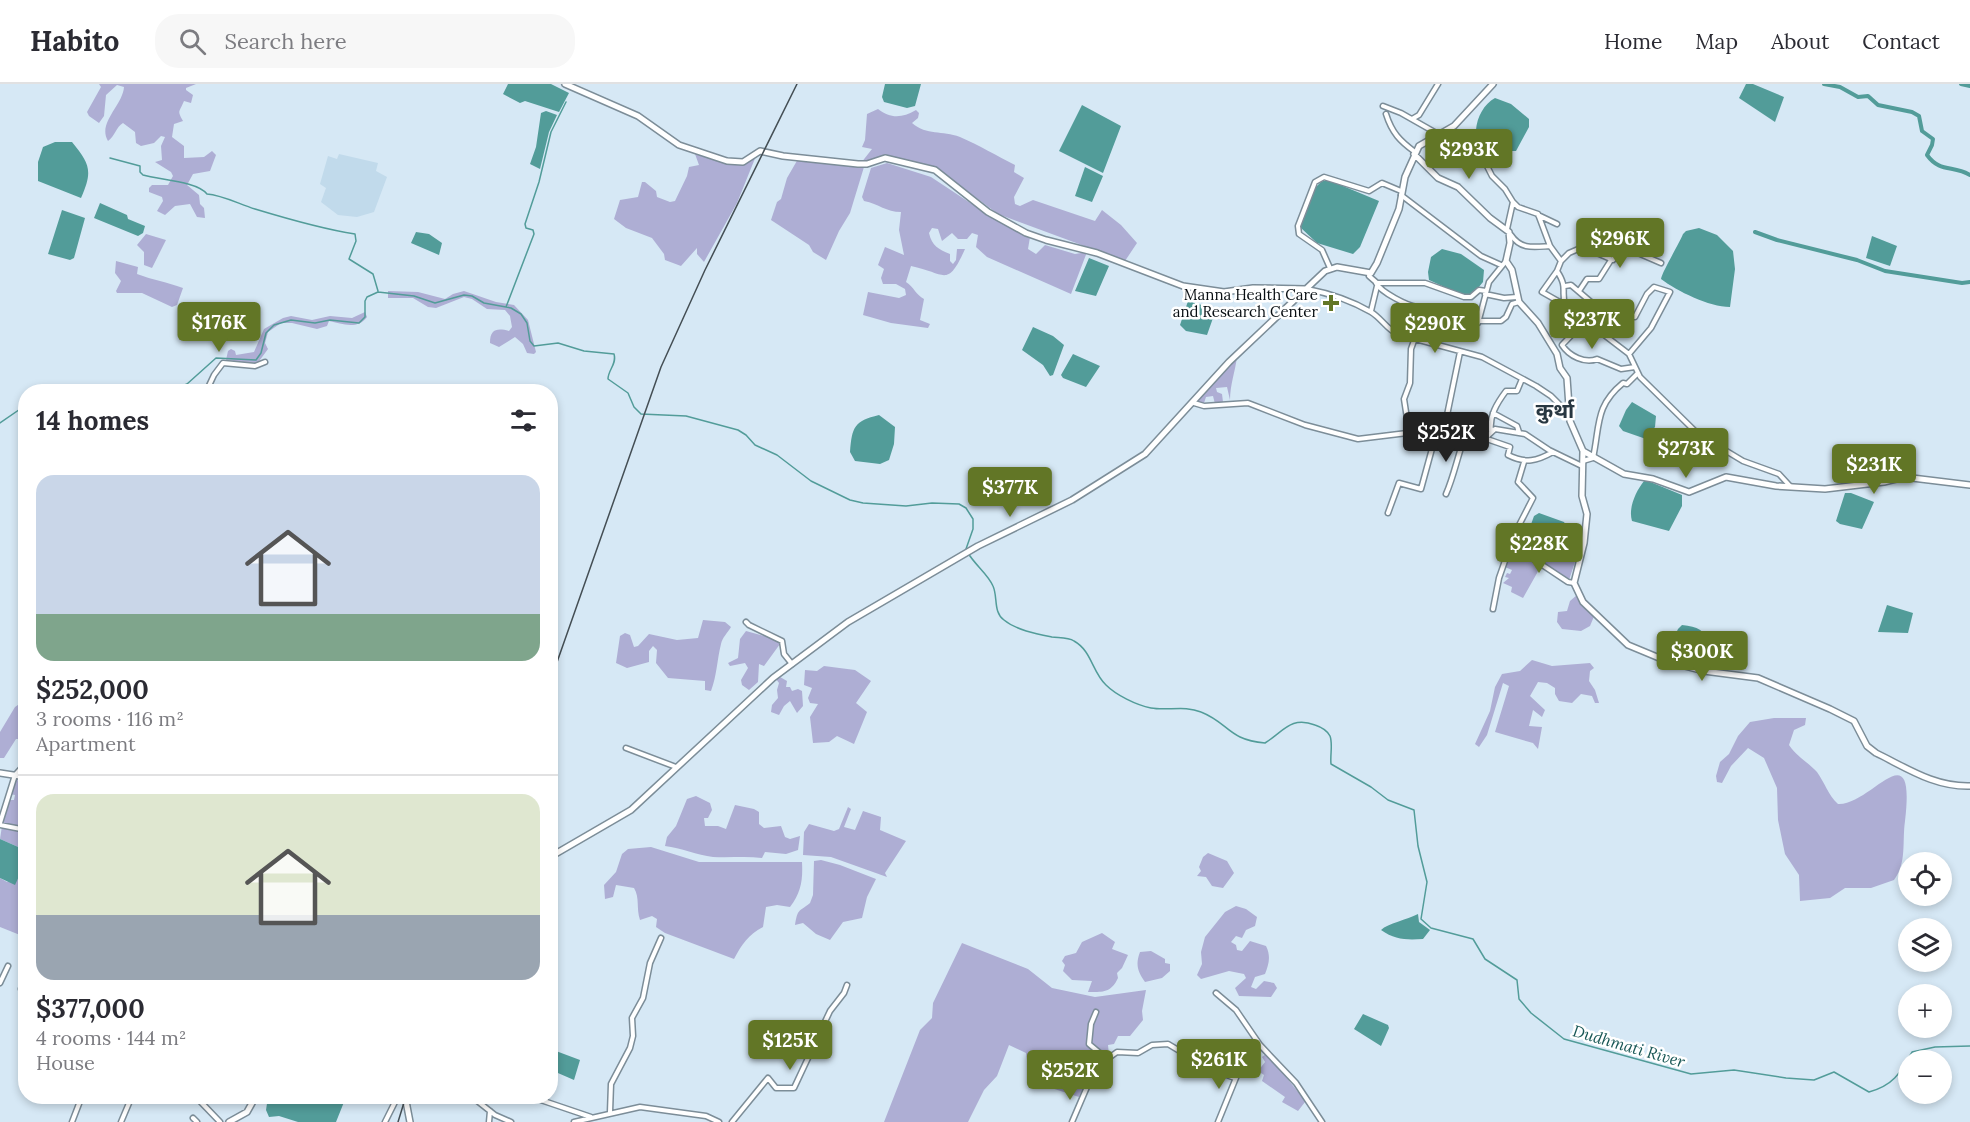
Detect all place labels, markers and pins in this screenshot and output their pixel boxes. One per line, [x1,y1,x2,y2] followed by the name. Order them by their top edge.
[1427,129,1511,180] pin: $293K
[1578,218,1662,269] pin: $296K
[1173,285,1318,321] place label: Manna Health Care and Research Center
[1322,294,1340,312] marker: Manna Health Care and Research Center
[1550,299,1634,350] pin: $237K
[177,302,261,353] pin: $176K
[1393,303,1477,354] pin: $290K
[1404,412,1488,463] pin: $252K
[1644,428,1728,479] pin: $273K
[1832,444,1916,495] pin: $231K
[968,467,1052,518] pin: $377K
[1497,523,1581,574] pin: $228K
[1660,631,1744,682] pin: $300K
[748,1020,832,1071] pin: $125K
[1177,1039,1261,1090] pin: $261K
[1028,1050,1112,1101] pin: $252K

